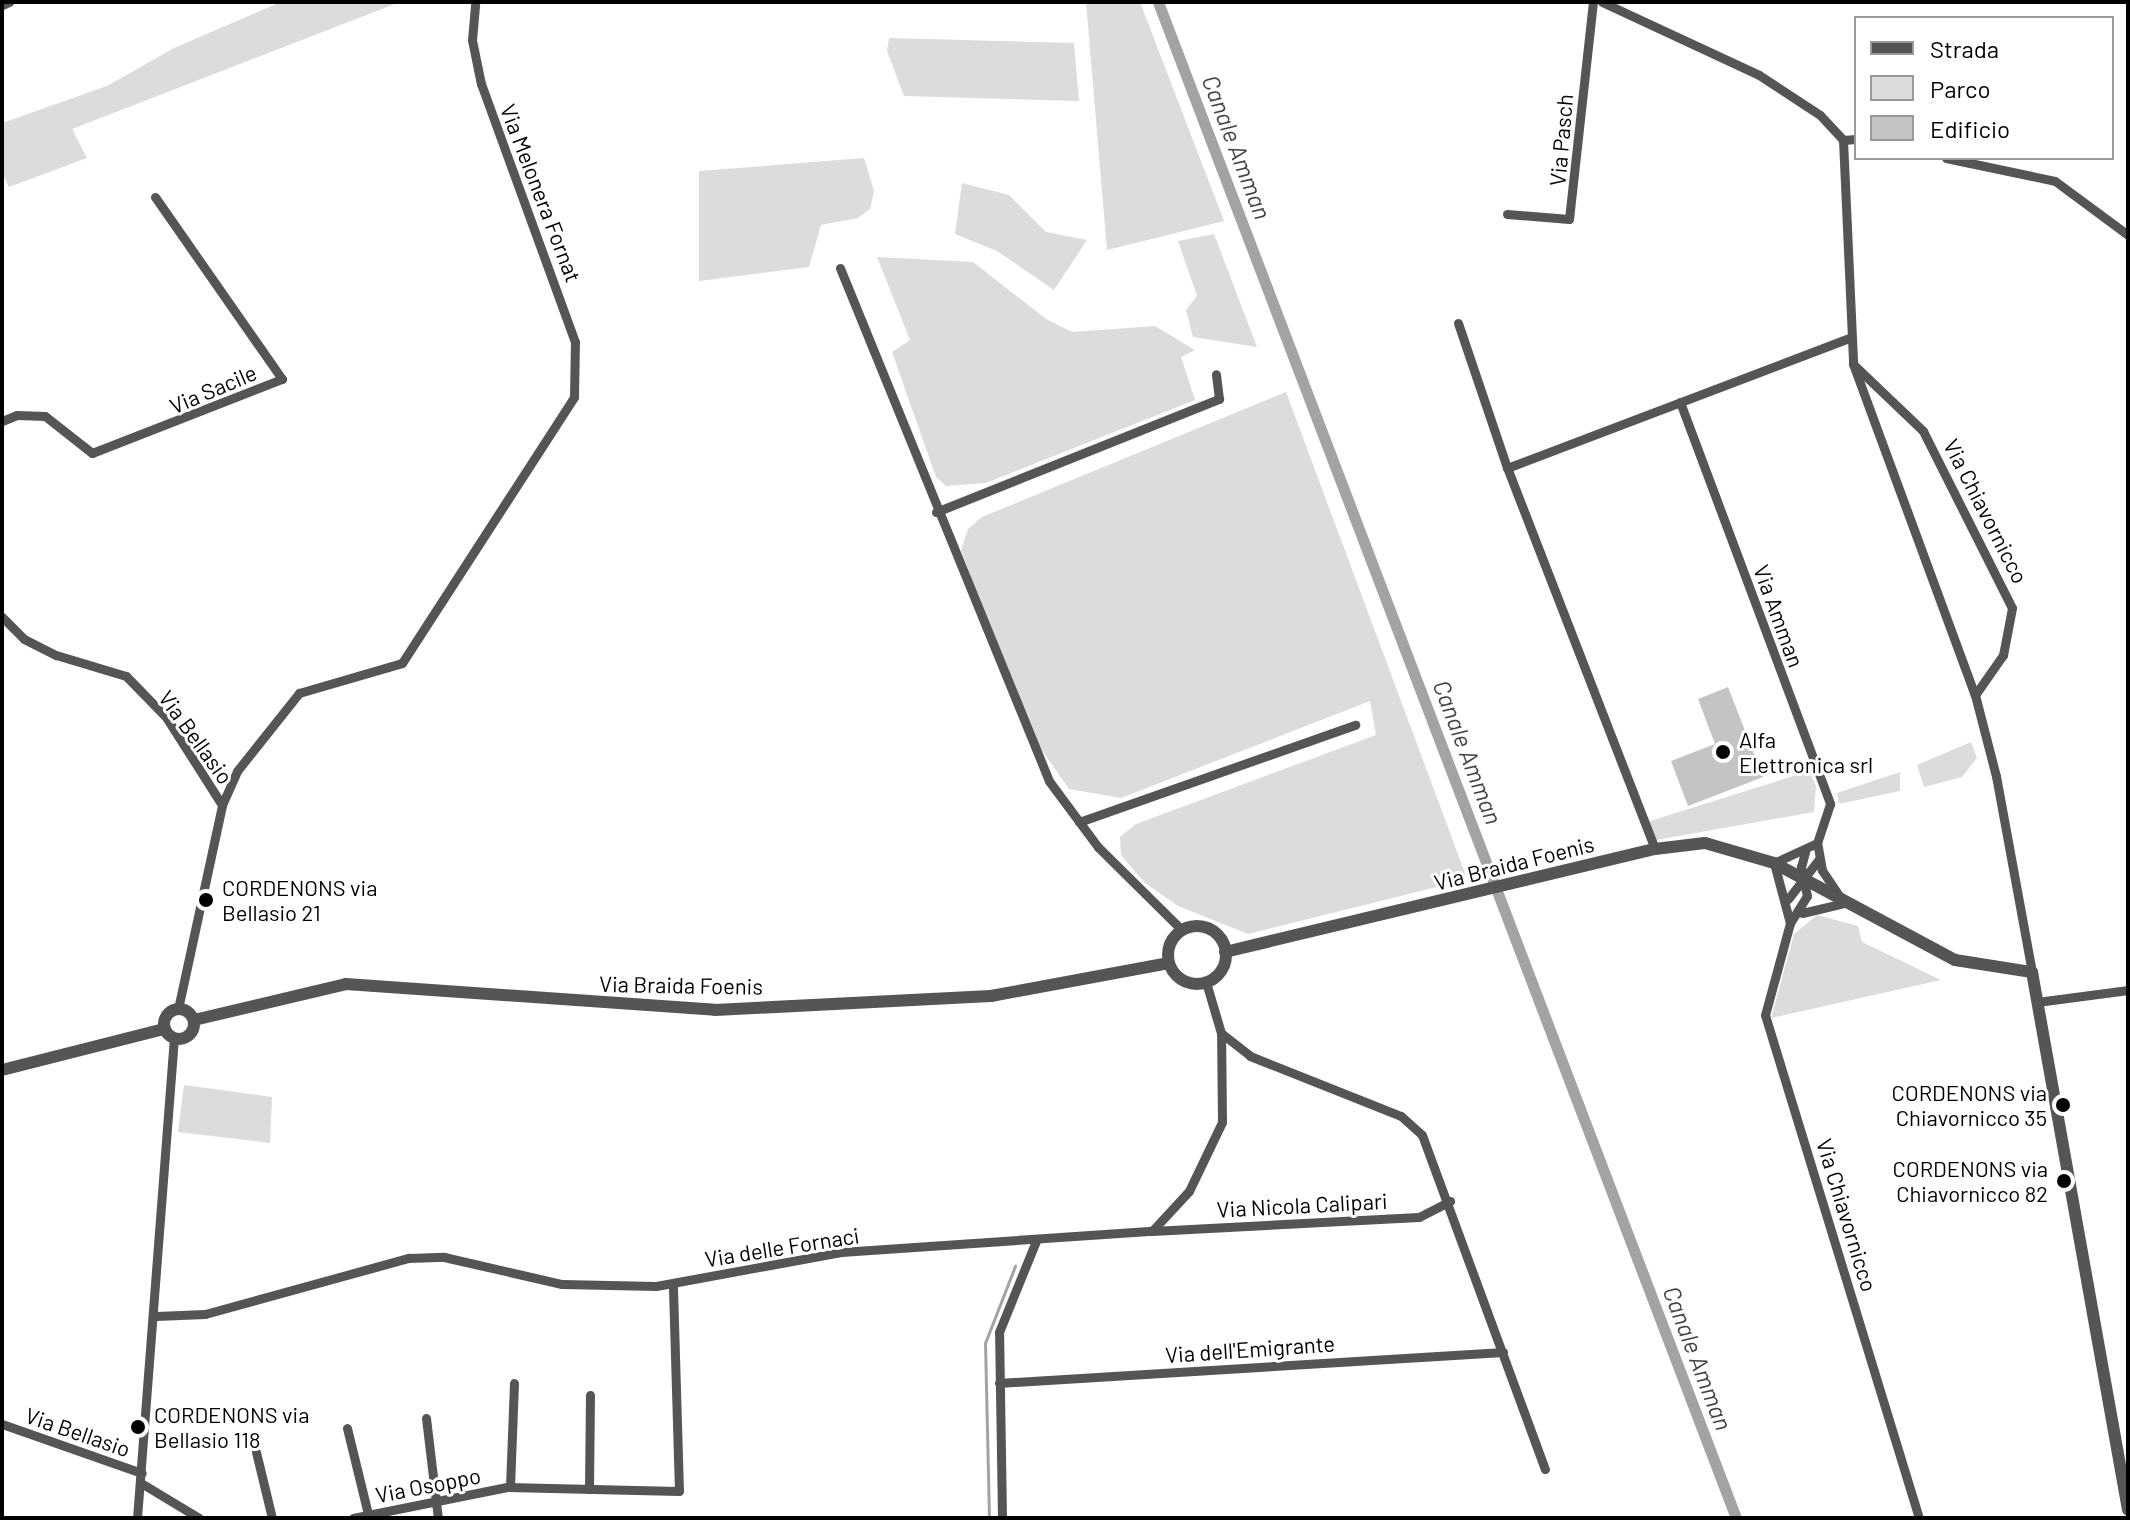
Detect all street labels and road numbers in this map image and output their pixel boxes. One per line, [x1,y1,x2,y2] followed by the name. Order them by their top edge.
[1544,93,1578,187] street label: Via Pasch
[495,100,587,286] street label: Via Melonera Fornat
[165,359,261,419] street label: Via Sacile
[1938,434,2034,588] street label: Via Chiavornicco
[1748,561,1810,671] street label: Via Amman
[153,685,239,789] street label: Via Bellasio
[1431,830,1597,896] street label: Via Braida Foenis
[599,970,763,1000] street label: Via Braida Foenis
[1811,1135,1883,1295] street label: Via Chiavornicco
[1216,1187,1388,1223] street label: Via Nicola Calipari
[703,1222,861,1272] street label: Via delle Fornaci
[1164,1330,1336,1368] street label: Via dell'Emigrante
[22,1402,134,1462] street label: Via Bellasio
[373,1462,483,1508] street label: Via Osoppo

